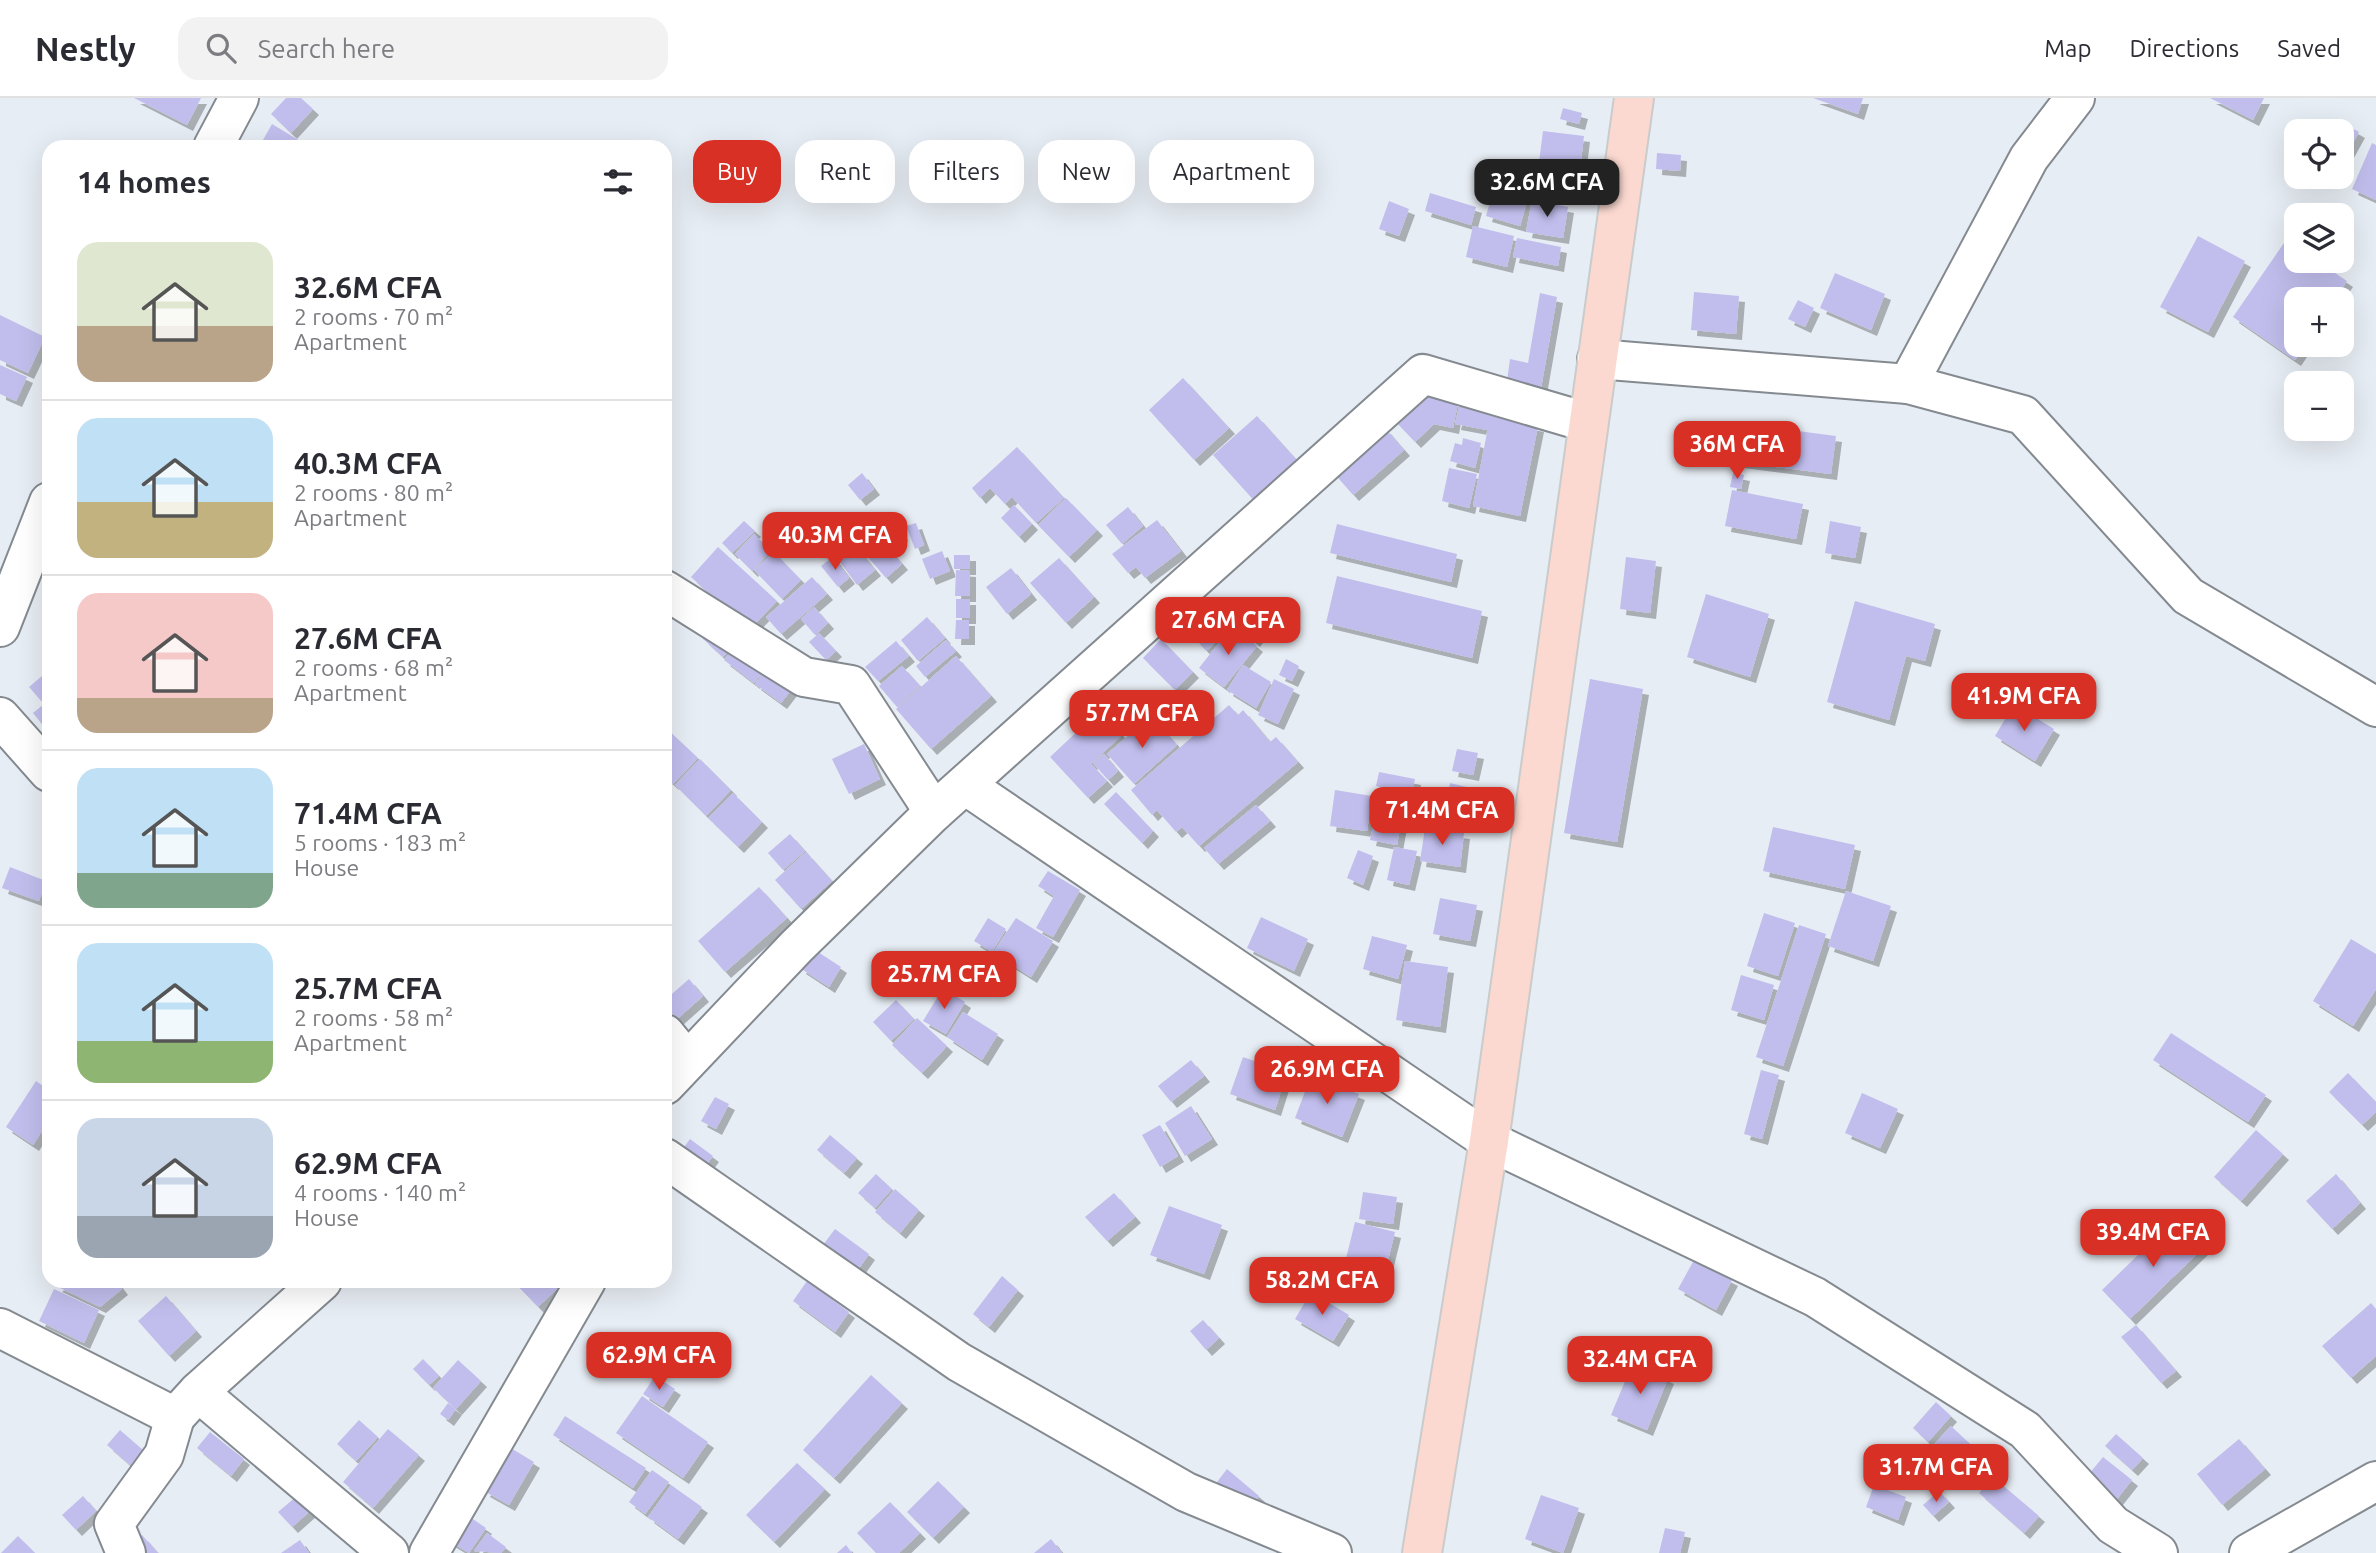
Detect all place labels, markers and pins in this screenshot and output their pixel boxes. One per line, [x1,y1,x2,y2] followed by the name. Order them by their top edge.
[1467,159,1627,219] pin: 32.6M CFA
[1672,422,1802,481] pin: 36M CFA
[755,512,915,572] pin: 40.3M CFA
[1148,598,1308,657] pin: 27.6M CFA
[1944,674,2104,733] pin: 41.9M CFA
[1062,690,1222,750] pin: 57.7M CFA
[1362,788,1522,847] pin: 71.4M CFA
[864,951,1024,1011] pin: 25.7M CFA
[1247,1046,1407,1106] pin: 26.9M CFA
[2073,1210,2233,1269] pin: 39.4M CFA
[1242,1258,1402,1317] pin: 58.2M CFA
[579,1332,739,1392] pin: 62.9M CFA
[1560,1336,1720,1396] pin: 32.4M CFA
[1856,1444,2016,1504] pin: 31.7M CFA

